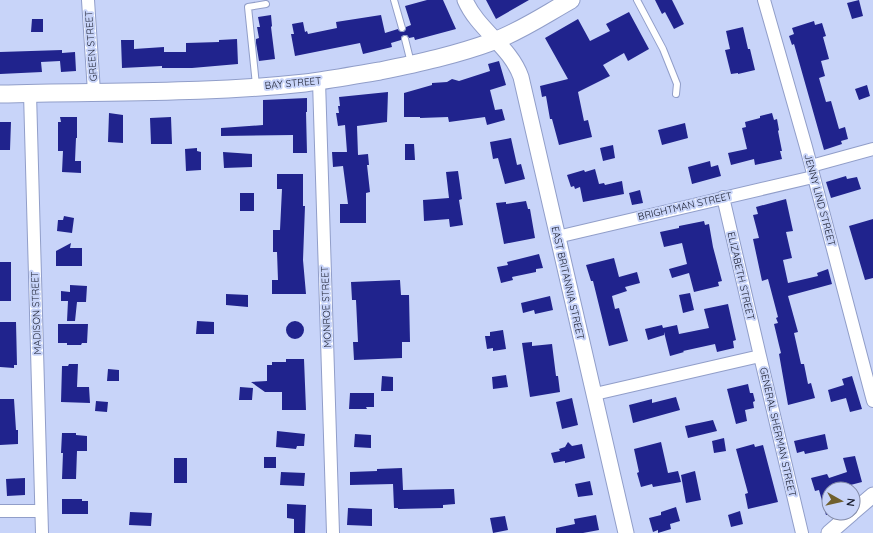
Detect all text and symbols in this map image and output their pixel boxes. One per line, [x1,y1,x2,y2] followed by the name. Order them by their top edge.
[82,10,100,82] street label: GREEN STREET
[264,74,322,92] street label: BAY STREET
[801,152,839,248] street label: JENNY LIND STREET
[637,189,733,223] street label: BRIGHTMAN STREET
[549,225,587,341] street label: EAST BRITANNIA STREET
[725,231,757,321] street label: ELIZABETH STREET
[318,266,334,348] street label: MONROE STREET
[28,271,44,355] street label: MADISON STREET
[757,366,799,498] street label: GENERAL SHERMAN STREET
[821,481,861,521] north arrow
[843,497,858,507] text: N

